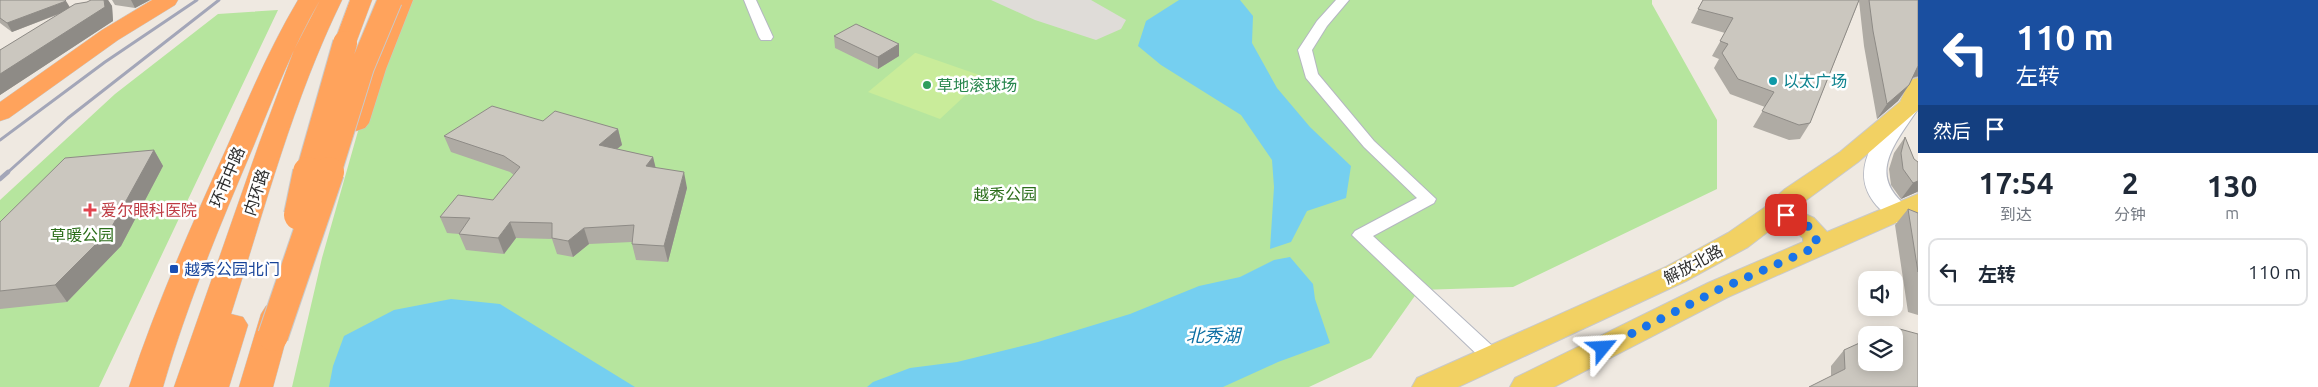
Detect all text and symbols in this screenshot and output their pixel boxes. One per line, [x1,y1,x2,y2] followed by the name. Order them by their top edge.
[2016,17,2114,57] text: 110 m
[1933,20,1998,85] icon: left
[2016,63,2060,88] text: 左转
[1783,72,1847,90] place label: 以太广场
[1767,75,1779,87] marker: 以太广场
[937,76,1017,94] place label: 草地滚球场
[921,79,933,91] marker: 草地滚球场
[1981,115,2009,143] icon: arrive
[1933,120,1971,142] text: 然后
[206,144,248,210] street label: 环市中路
[240,166,272,218] street label: 内环路
[1979,166,2054,200] text: 17:54
[2122,166,2139,200] text: 2
[2207,169,2257,203] text: 130
[973,185,1037,203] park label: 越秀公园
[1765,194,1807,236] pin
[101,201,197,219] place label: 爱尔眼科医院
[1772,201,1800,229] icon: arrive
[83,203,97,217] marker: 爱尔眼科医院
[2225,204,2239,222] text: m
[2000,205,2032,223] text: 到达
[2114,205,2146,223] text: 分钟
[50,226,114,244] park label: 草暖公园
[1661,241,1725,287] street label: 解放北路
[1935,258,1963,286] icon: left
[184,260,280,278] place label: 越秀公园北门
[2248,261,2301,283] text: 110 m
[168,263,180,275] marker: 越秀公园北门
[1978,263,2016,285] text: 左转
[1858,271,1903,371] map controls
[1858,271,1903,316] button: sound
[1576,321,1628,373] position arrow
[1186,325,1243,345] water label: 北秀湖
[1858,326,1903,371] button: layers

